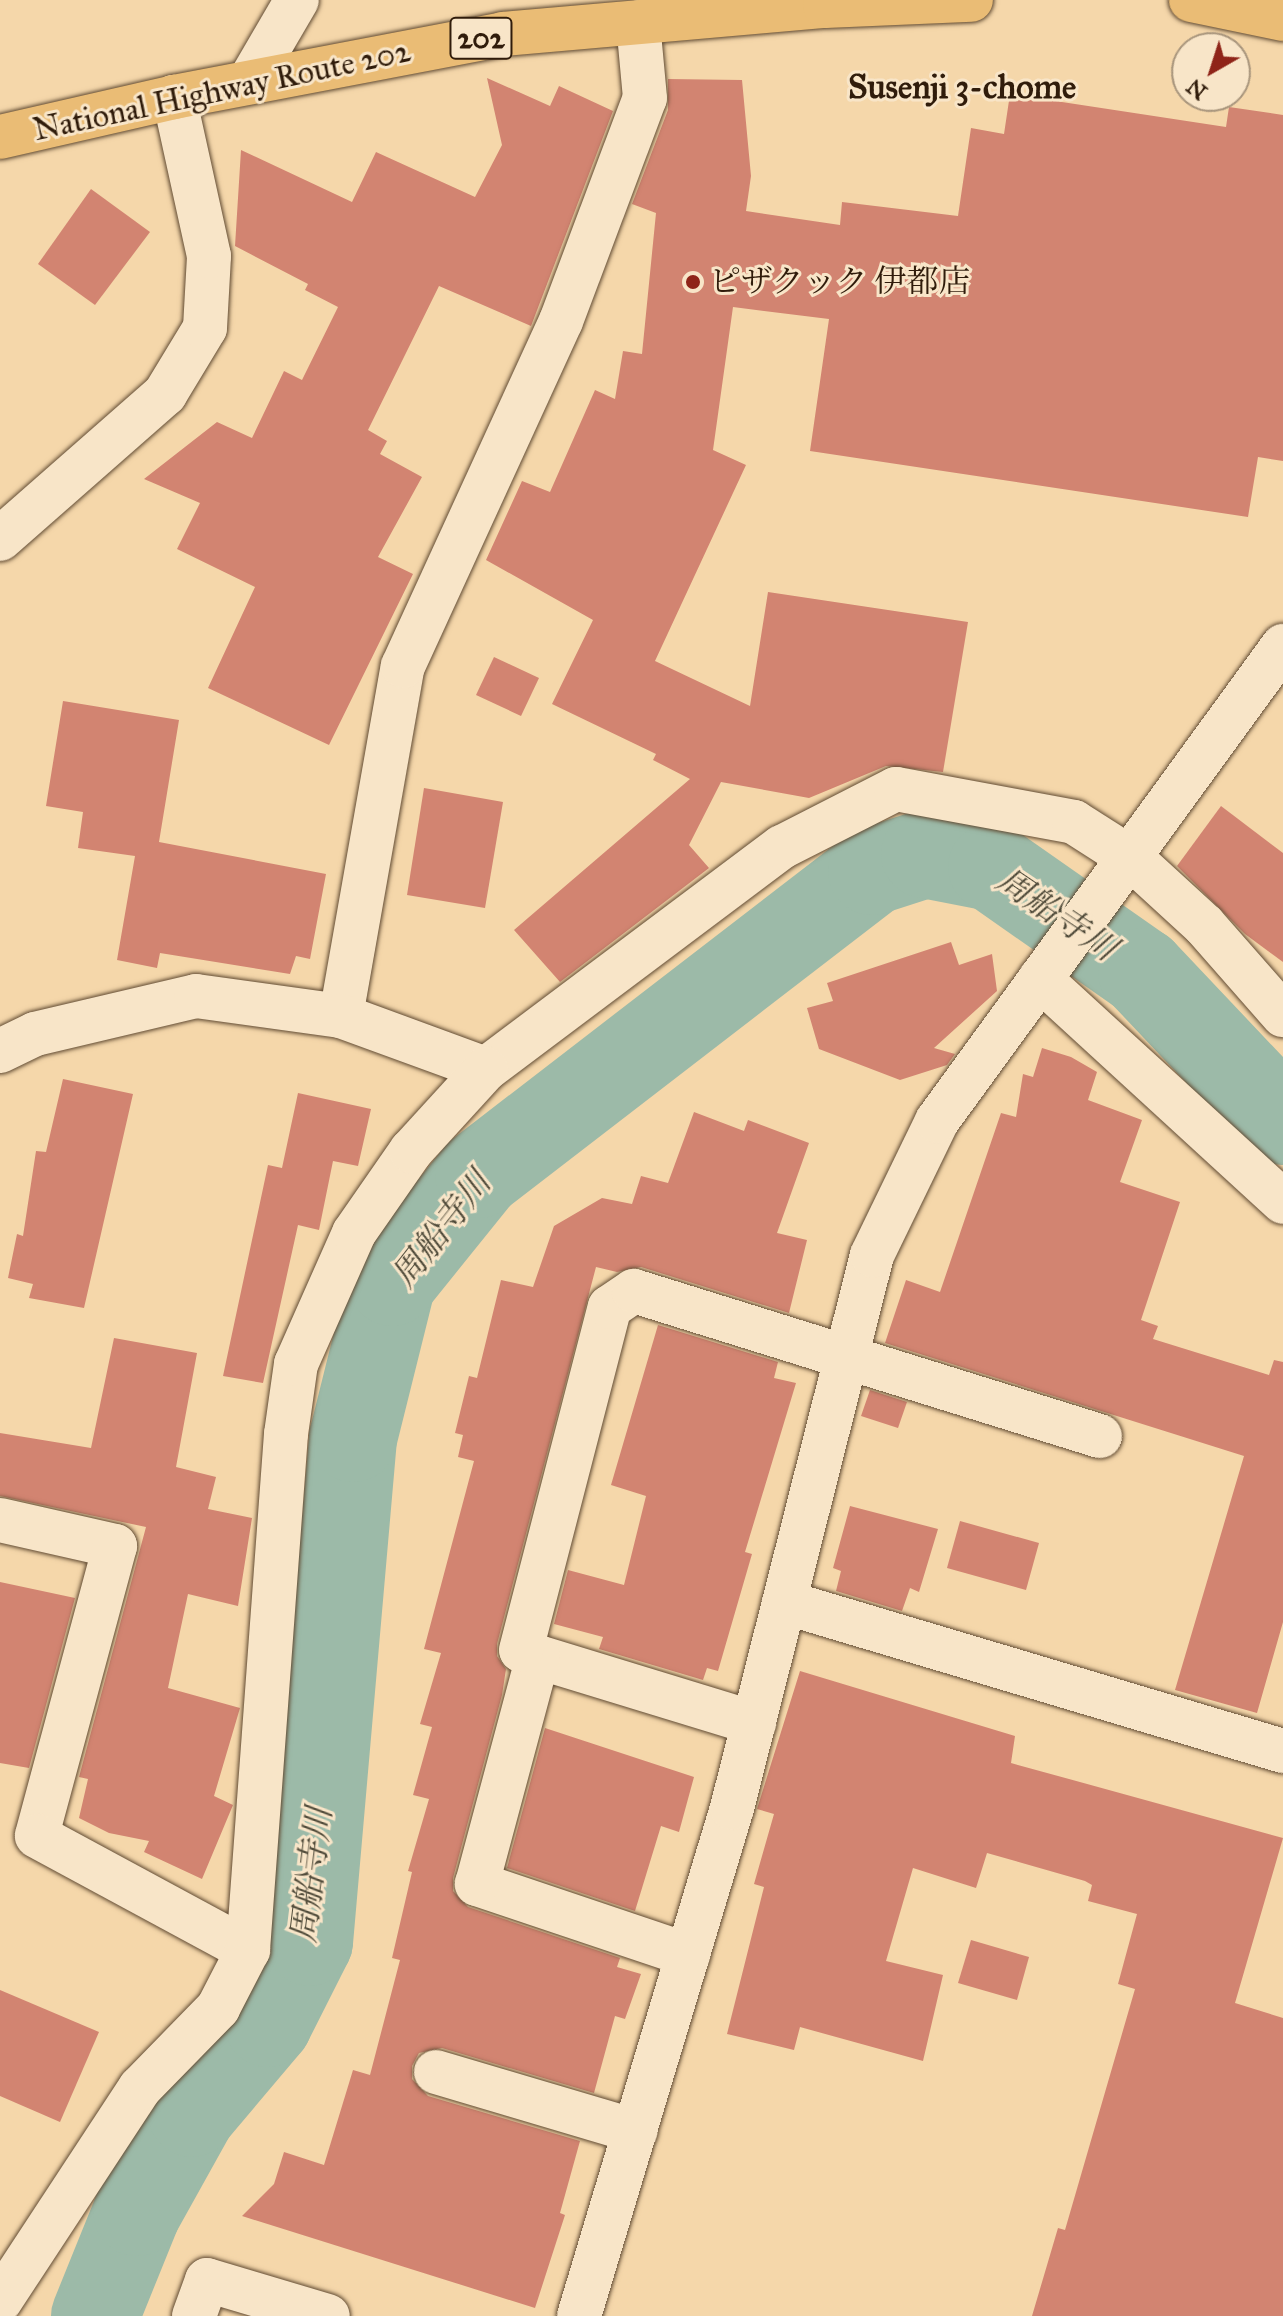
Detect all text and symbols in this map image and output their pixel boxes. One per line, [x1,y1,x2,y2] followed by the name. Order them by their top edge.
[449,12,513,64] road number: 202
[30,32,414,150] street label: National Highway Route 202
[1171,32,1251,112] north arrow
[848,67,1076,107] district label: Susenji 3-chome
[1181,73,1213,106] text: N
[709,263,972,301] place label: ピザクック 伊都店
[684,273,702,291] marker: ピザクック 伊都店
[989,859,1125,969] water label: 周船寺川
[383,1163,499,1295] water label: 周船寺川
[282,1805,340,1945] water label: 周船寺川

